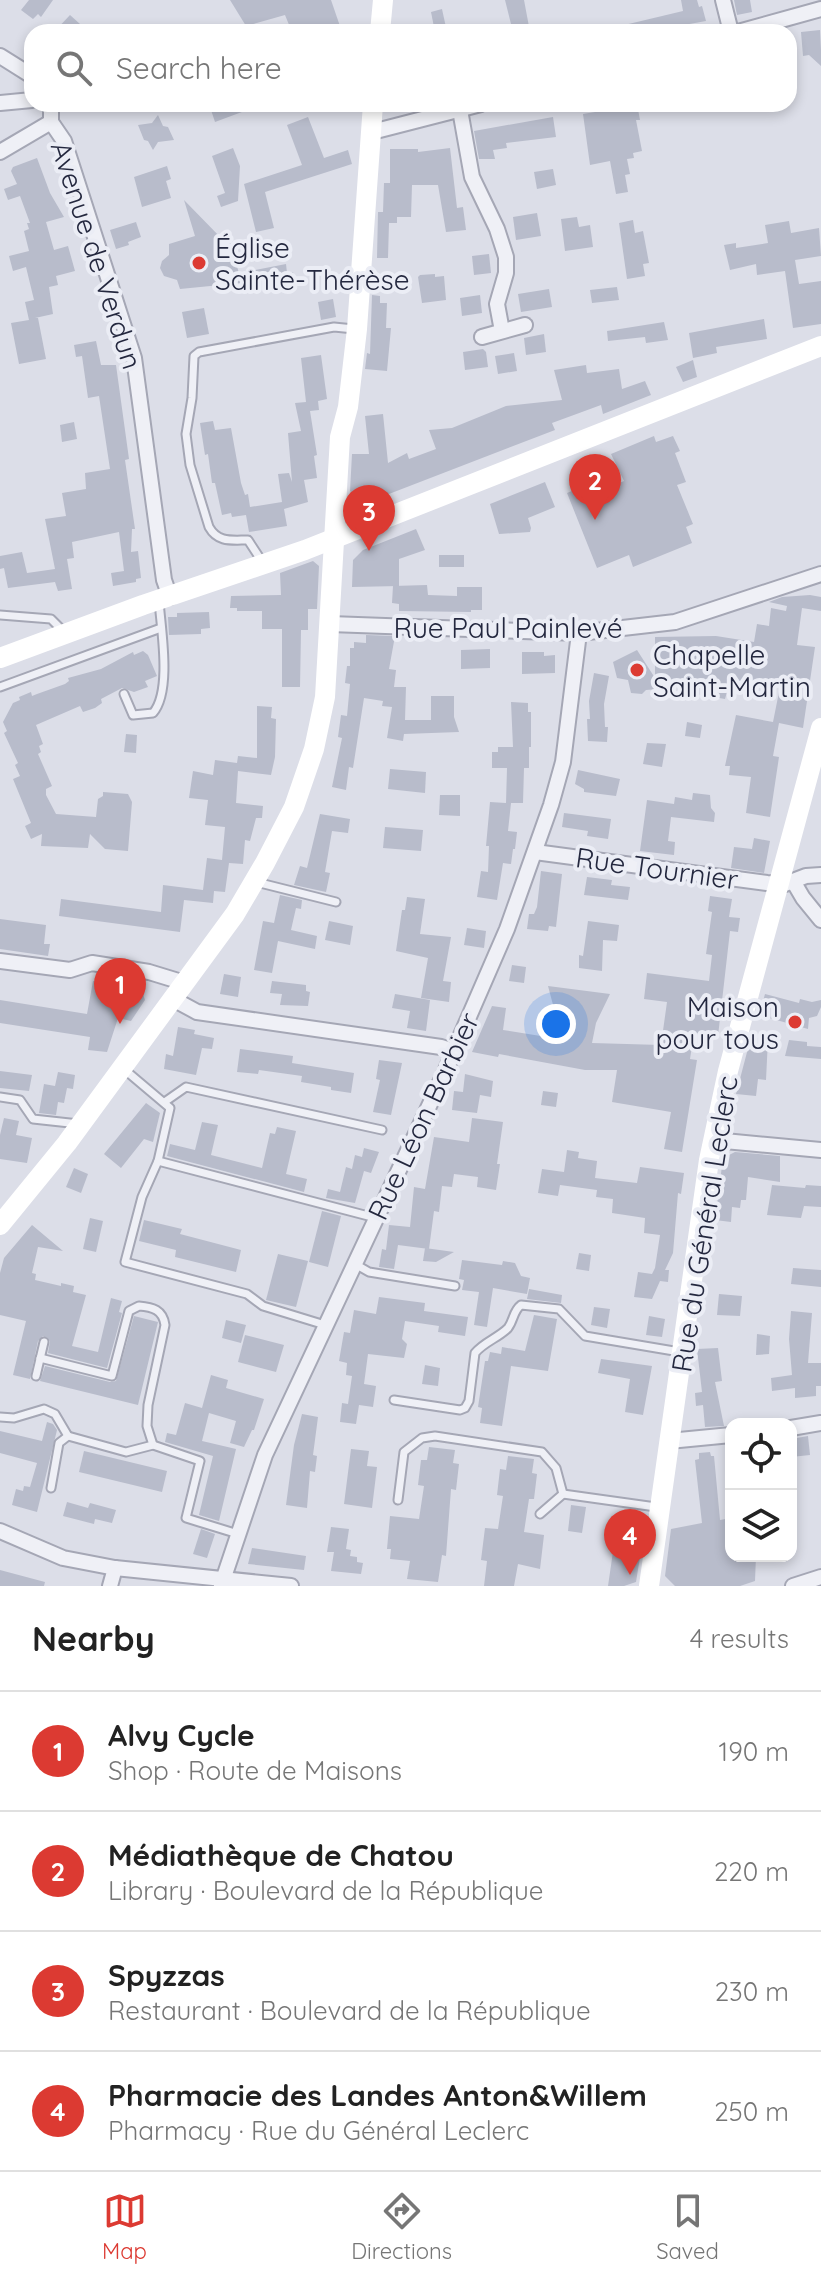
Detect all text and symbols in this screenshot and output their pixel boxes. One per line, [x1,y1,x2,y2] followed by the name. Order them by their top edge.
[24,24,797,112] search box
[52,46,96,90] icon: search
[116,49,282,87] text: Search here
[44,137,150,373] street label: Avenue de Verdun
[215,230,410,297] place label: Église Sainte-Thérèse
[190,254,208,272] marker: Église Sainte-Thérèse
[569,454,621,520] pin: 2
[343,485,395,551] pin: 3
[393,610,623,645] street label: Rue Paul Painlevé
[653,637,811,704] place label: Chapelle Saint-Martin
[628,661,646,679] marker: Chapelle Saint-Martin
[573,839,741,897] street label: Rue Tournier
[94,958,146,1024] pin: 1
[655,989,779,1056] place label: Maison pour tous
[536,1004,576,1044] your location
[360,1007,486,1225] street label: Rue Léon Barbier
[786,1013,804,1031] marker: Maison pour tous
[663,1073,745,1375] street label: Rue du Général Leclerc
[725,1418,797,1562] map controls
[725,1418,797,1490] button: locate
[725,1490,797,1562] button: layers
[604,1509,656,1575] pin: 4
[32,1617,155,1660] text: Nearby
[690,1622,789,1655] text: 4 results
[108,1716,255,1754] text: Alvy Cycle
[53,1735,63,1768] text: 1
[719,1735,789,1768] text: 190 m
[108,1754,402,1787] text: Shop · Route de Maisons
[108,1836,454,1874] text: Médiathèque de Chatou
[51,1855,65,1888] text: 2
[714,1855,789,1888] text: 220 m
[108,1874,544,1907] text: Library · Boulevard de la République
[108,1956,225,1994] text: Spyzzas
[51,1975,65,2008] text: 3
[715,1975,789,2008] text: 230 m
[108,1994,591,2027] text: Restaurant · Boulevard de la République
[108,2076,647,2114] text: Pharmacie des Landes Anton&Willem
[50,2095,66,2128] text: 4
[714,2095,789,2128] text: 250 m
[108,2114,529,2147] text: Pharmacy · Rue du Général Leclerc
[102,2189,147,2265] tab: Map
[351,2189,452,2265] tab: Directions
[656,2189,719,2265] tab: Saved

